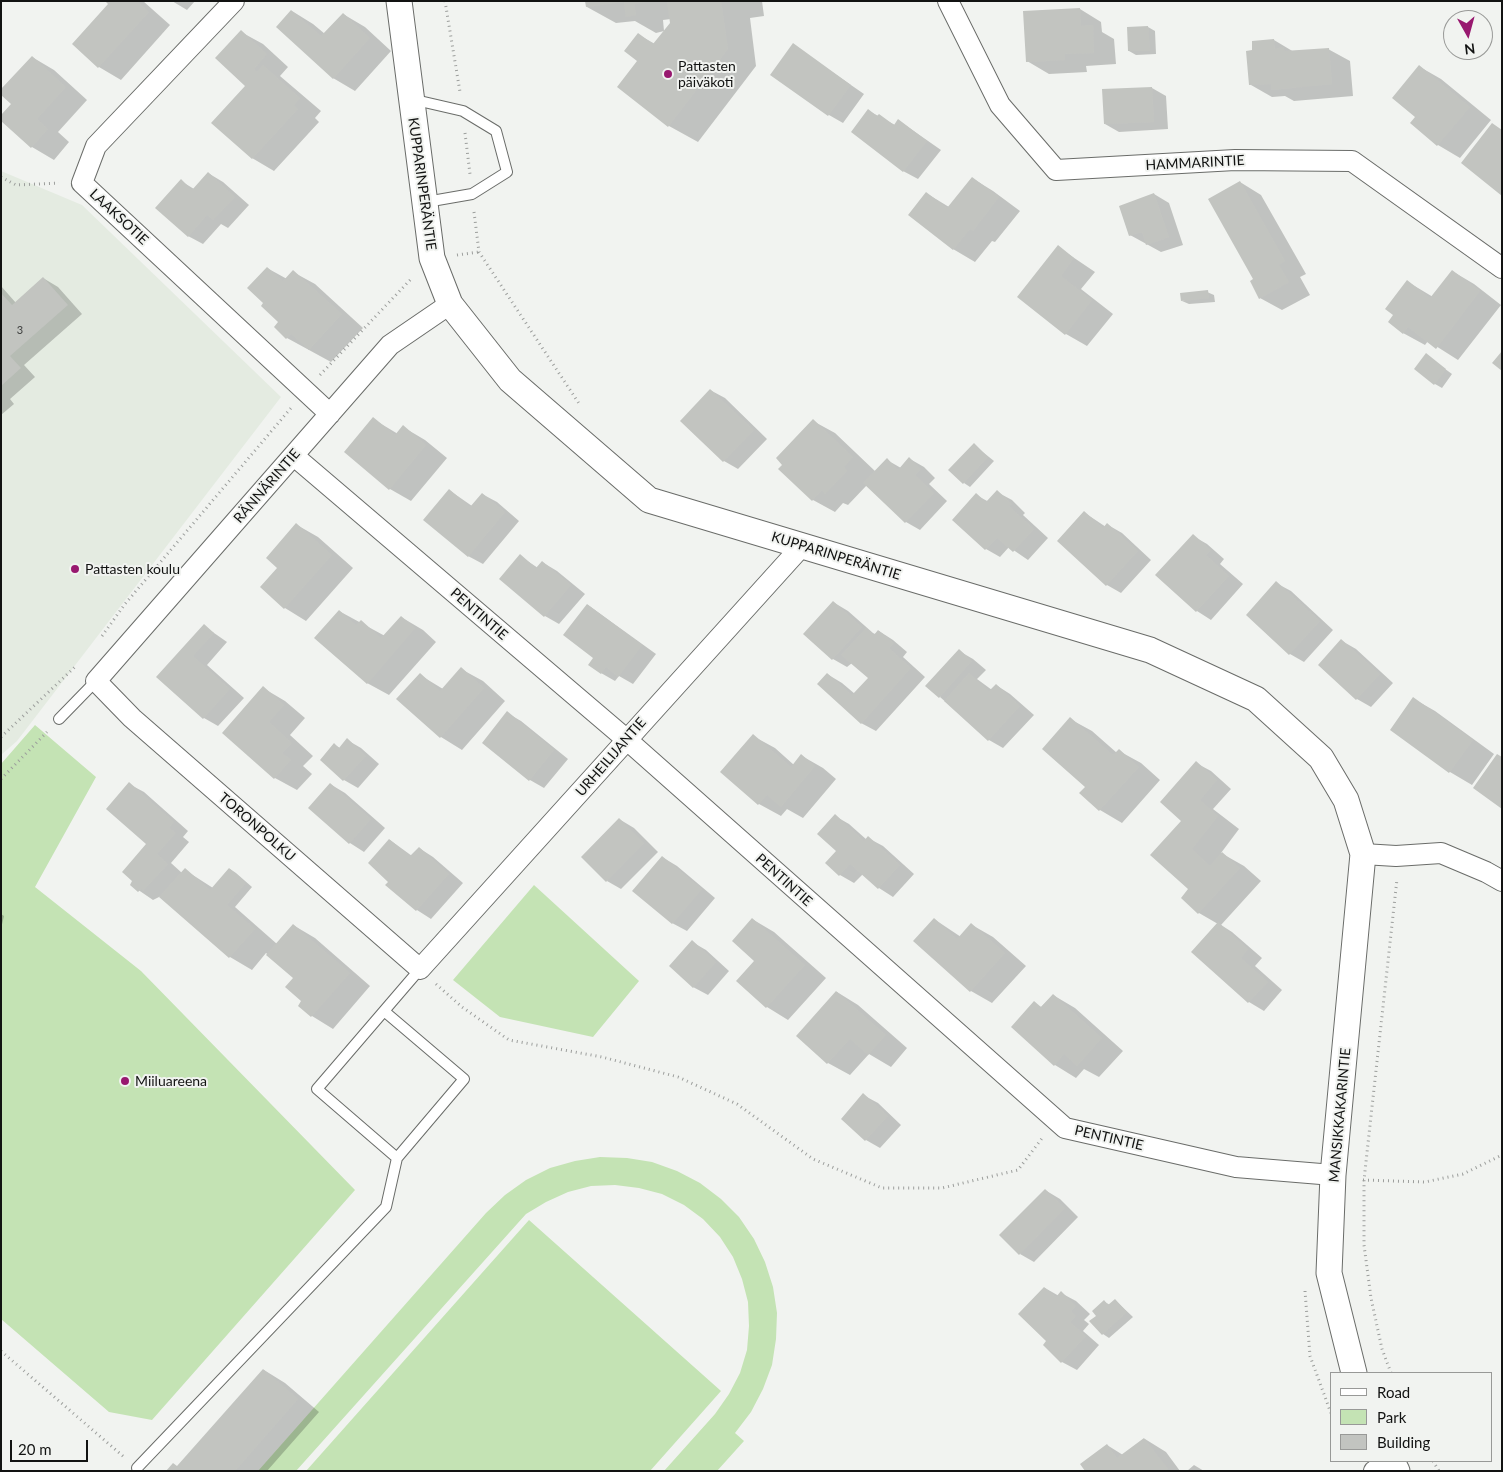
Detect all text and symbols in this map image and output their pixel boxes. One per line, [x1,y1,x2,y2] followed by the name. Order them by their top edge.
[1443,10,1493,60] north arrow
[1463,40,1476,58] text: N
[678,58,736,90] place label: Pattasten päiväkoti
[662,68,674,80] marker: Pattasten päiväkoti
[404,116,440,252] street label: KUPPARINPERÄNTIE
[1145,152,1245,174] street label: HAMMARINTIE
[86,186,152,248] street label: LAAKSOTIE
[17,323,23,337] house number: 3
[230,445,304,527] street label: RÄNNÄRINTIE
[769,528,903,584] street label: KUPPARINPERÄNTIE
[85,561,180,577] place label: Pattasten koulu
[69,563,81,575] marker: Pattasten koulu
[447,585,511,643] street label: PENTINTIE
[572,714,650,800] street label: URHEILIJANTIE
[215,789,299,865] street label: TORONPOLKU
[752,850,816,910] street label: PENTINTIE
[1326,1047,1354,1183] street label: MANSIKKAKARINTIE
[135,1073,207,1089] place label: Miiluareena
[119,1075,131,1087] marker: Miiluareena
[1073,1122,1145,1154] street label: PENTINTIE
[1330,1372,1493,1462] legend
[1377,1383,1410,1401] text: Road
[1377,1408,1406,1426] text: Park
[12,1430,90,1462] scale bar
[1377,1433,1430,1451] text: Building
[18,1440,52,1458] text: 20 m

